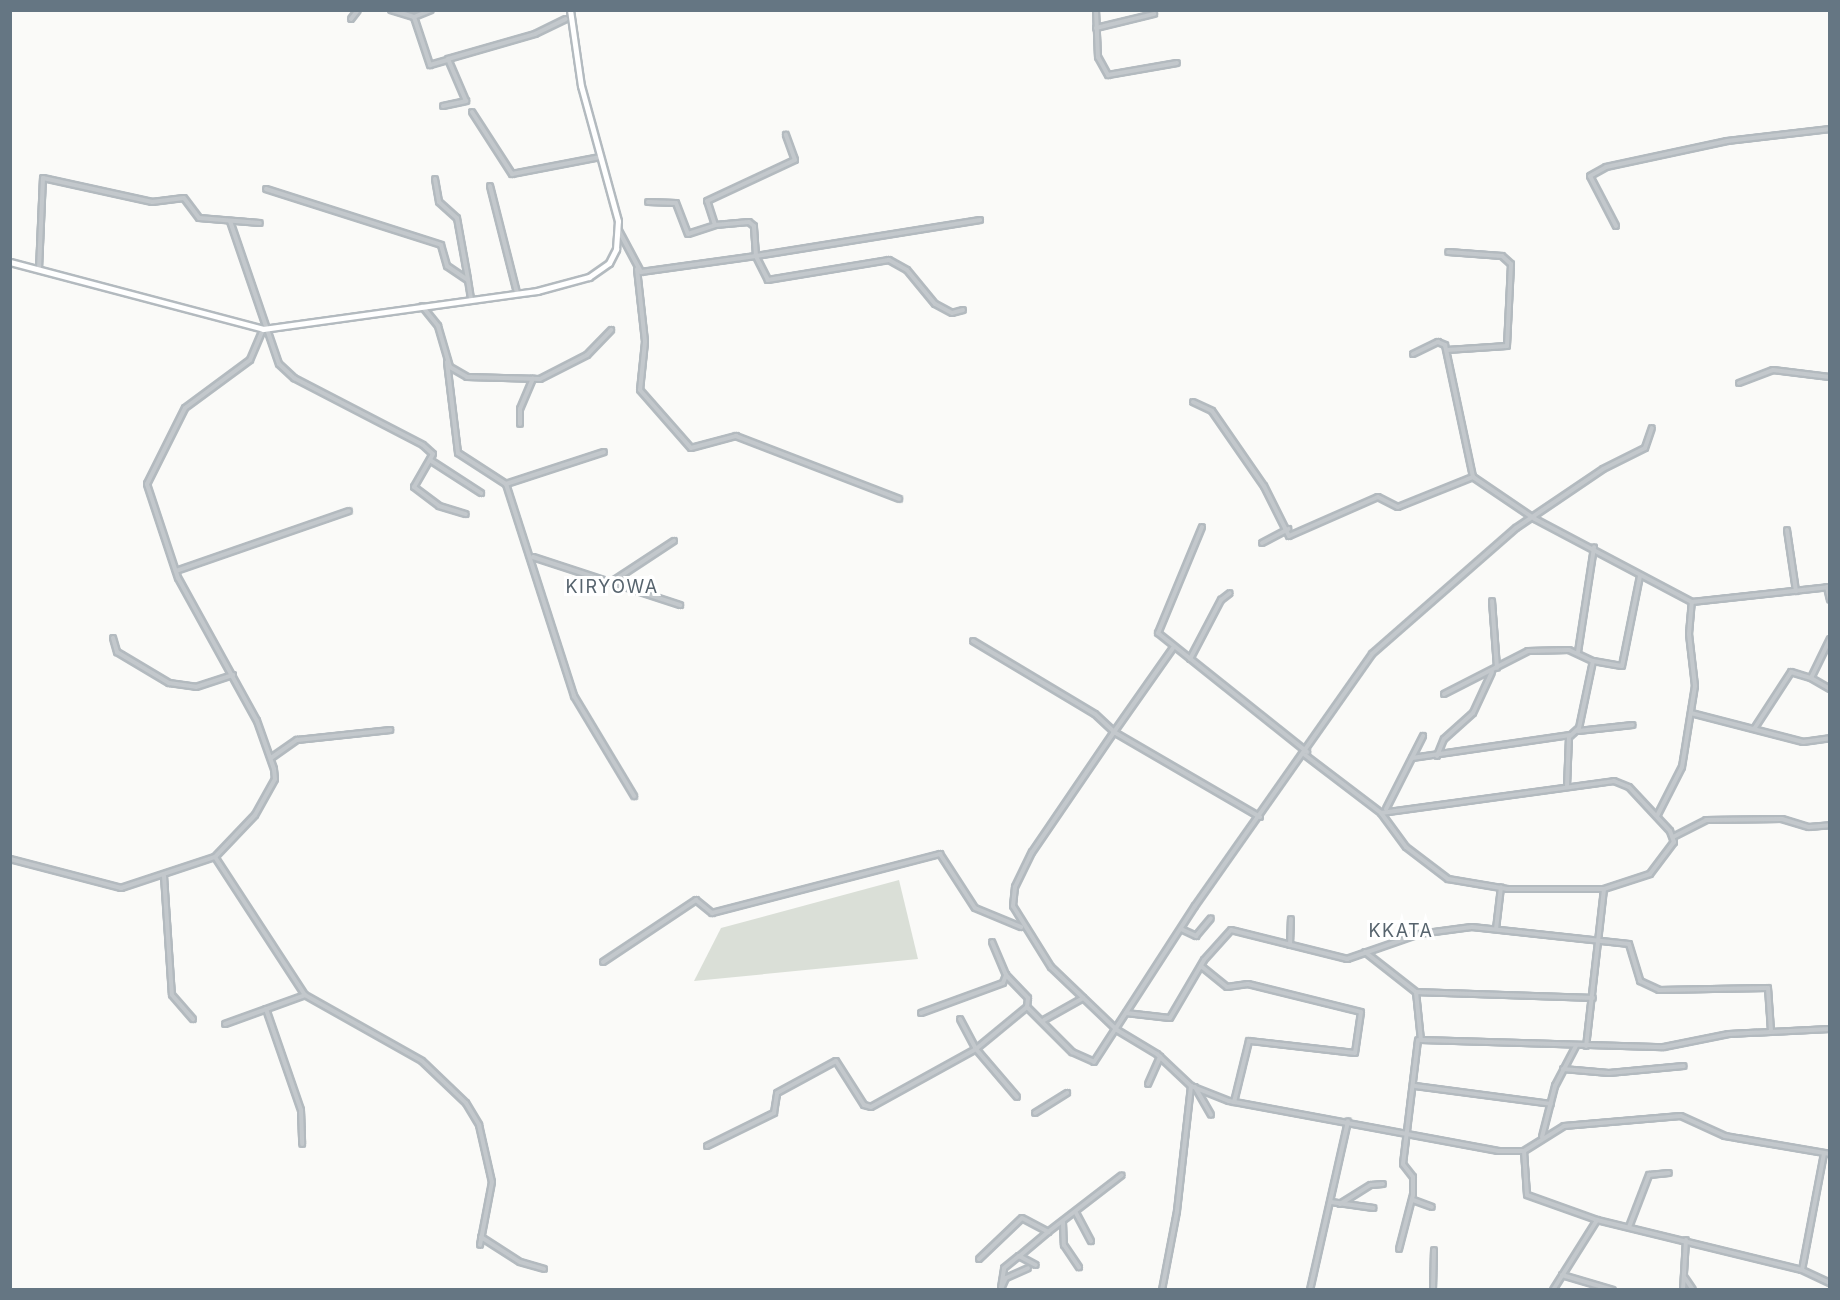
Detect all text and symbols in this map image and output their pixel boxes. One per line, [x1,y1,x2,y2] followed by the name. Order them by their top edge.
[565,576,659,598] district label: KIRYOWA
[1368,920,1434,942] district label: KKATA

